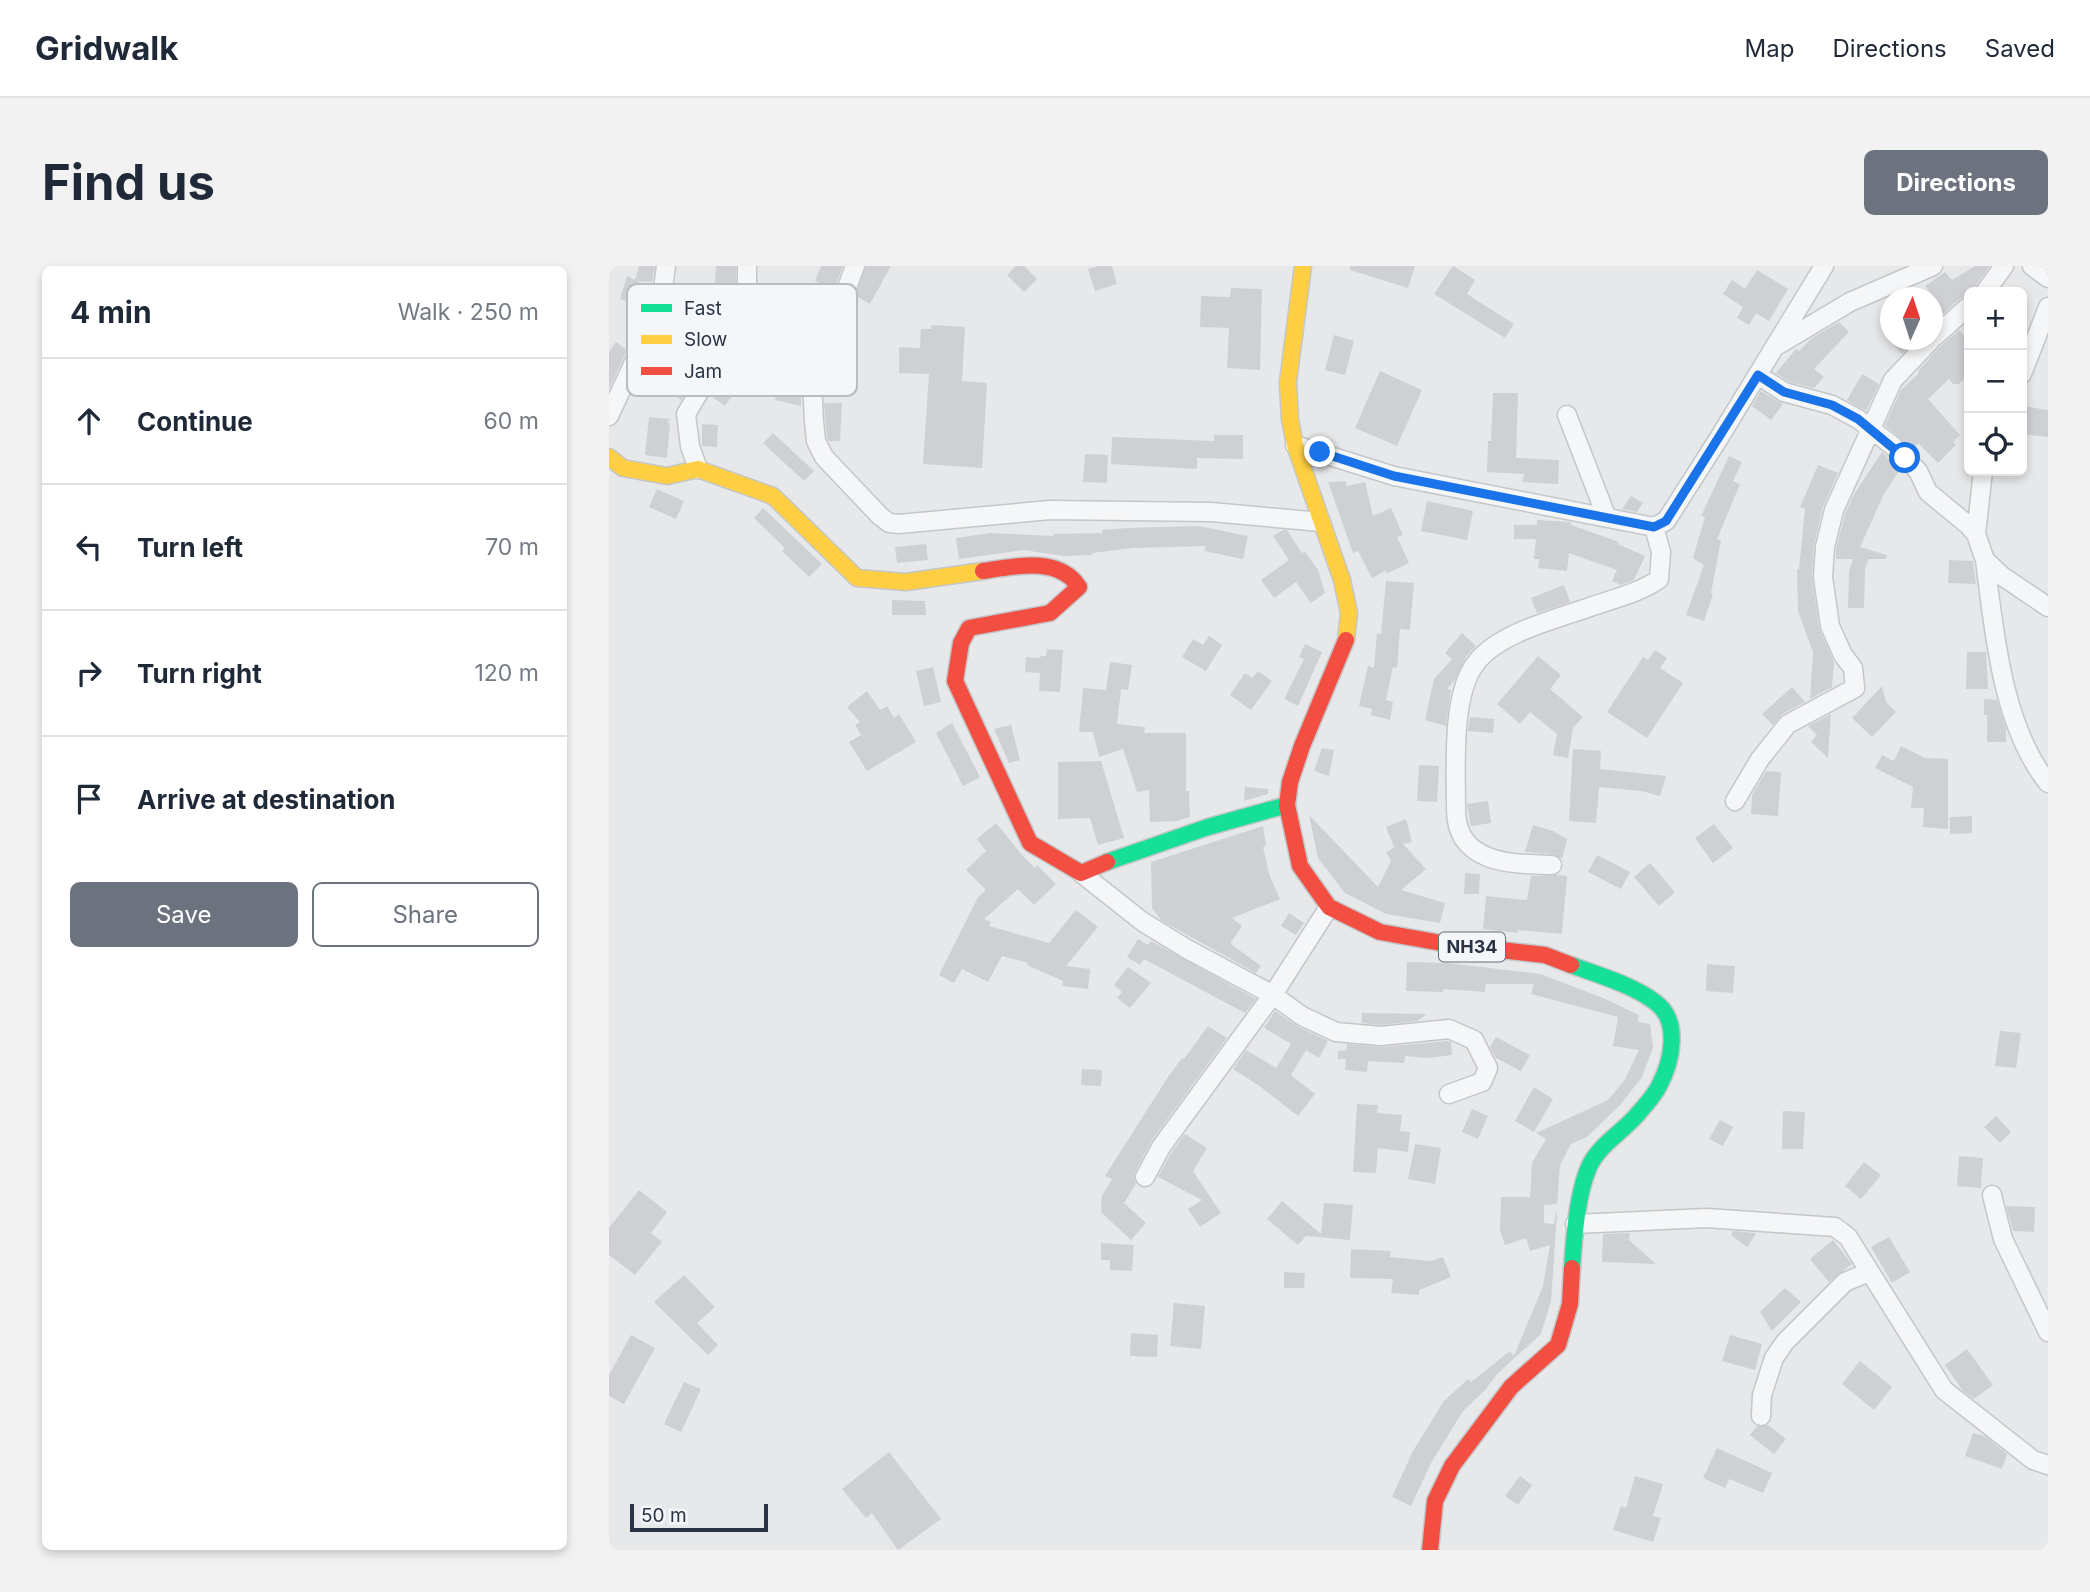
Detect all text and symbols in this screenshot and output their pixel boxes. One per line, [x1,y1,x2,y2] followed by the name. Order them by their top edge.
[35,28,178,68] text: Gridwalk
[1745,34,1794,63] text: Map
[1832,34,1947,63] text: Directions
[1985,34,2055,63] text: Saved
[1864,150,2048,215] button: Directions
[42,153,215,212] text: Find us
[627,284,857,396] legend
[1880,287,1943,350] north arrow
[1964,287,2027,476] map controls
[1964,287,2027,350] button: +
[70,294,152,330] text: 4 min
[684,297,722,320] text: Fast
[398,298,539,326] text: Walk · 250 m
[684,328,727,351] text: Slow
[1964,350,2027,413] button: −
[684,360,722,383] text: Jam
[70,402,108,440] icon: ahead
[137,406,253,437] text: Continue
[484,407,539,435] text: 60 m
[1964,413,2027,476] button: locate
[1304,436,1335,467] route end
[1889,442,1920,473] route start
[70,528,108,566] icon: left
[137,532,243,563] text: Turn left
[485,533,539,561] text: 70 m
[70,654,108,692] icon: right
[137,658,262,689] text: Turn right
[474,659,539,687] text: 120 m
[70,780,108,818] icon: arrive
[137,784,396,815] text: Arrive at destination
[70,882,298,947] button: Save
[312,882,539,947] button: Share
[1439,932,1505,962] road number: NH34
[630,1501,768,1533] scale bar
[641,1504,687,1527] text: 50 m

